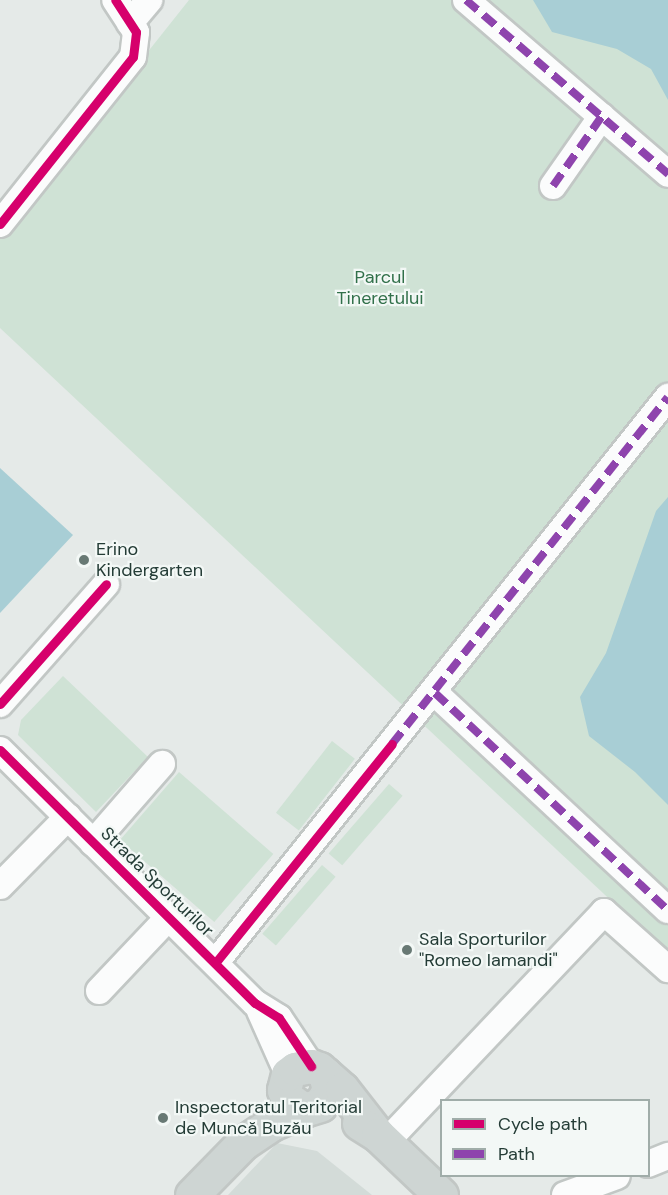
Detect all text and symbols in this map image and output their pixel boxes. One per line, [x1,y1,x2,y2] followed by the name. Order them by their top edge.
[336,267,424,310] park label: Parcul Tineretului
[96,539,203,582] place label: Erino Kindergarten
[77,553,91,567] marker: Erino Kindergarten
[96,823,218,941] street label: Strada Sporturilor
[419,929,558,972] place label: Sala Sporturilor "Romeo Iamandi"
[400,943,414,957] marker: Sala Sporturilor "Romeo Iamandi"
[175,1097,362,1140] place label: Inspectoratul Teritorial de Muncă Buzău
[440,1099,650,1177] legend
[156,1111,170,1125] marker: Inspectoratul Teritorial de Muncă Buzău
[498,1112,588,1136] text: Cycle path
[498,1142,535,1166] text: Path

